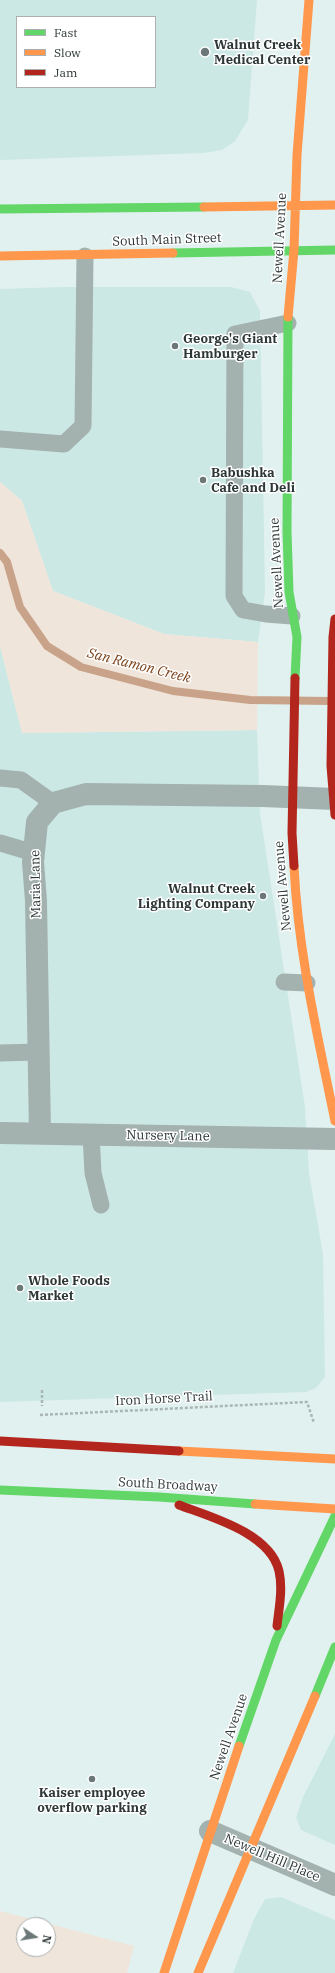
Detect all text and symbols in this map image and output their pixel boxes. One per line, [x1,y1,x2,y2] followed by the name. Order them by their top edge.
[16,16,156,88] legend
[54,25,78,40] text: Fast
[214,37,310,68] place label: Walnut Creek Medical Center
[54,45,81,60] text: Slow
[199,46,211,58] marker: Walnut Creek Medical Center
[54,65,77,80] text: Jam
[270,192,290,284] street label: Newell Avenue
[112,230,222,250] street label: South Main Street
[183,331,277,362] place label: George's Giant Hamburger
[170,341,180,351] marker: George's Giant Hamburger
[211,465,295,496] place label: Babushka Cafe and Deli
[198,475,208,485] marker: Babushka Cafe and Deli
[267,517,287,609] street label: Newell Avenue
[86,645,192,687] water label: San Ramon Creek
[271,840,295,932] street label: Newell Avenue
[28,850,44,918] street label: Maria Lane
[138,881,255,912] place label: Walnut Creek Lighting Company
[258,891,268,901] marker: Walnut Creek Lighting Company
[126,1127,210,1145] street label: Nursery Lane
[28,1273,110,1304] place label: Whole Foods Market
[15,1283,25,1293] marker: Whole Foods Market
[115,1389,213,1409] street label: Iron Horse Trail
[118,1475,218,1495] street label: South Broadway
[207,1692,251,1782] street label: Newell Avenue
[87,1774,97,1784] marker: Kaiser employee overflow parking
[37,1785,147,1816] place label: Kaiser employee overflow parking
[222,1831,322,1885] street label: Newell Hill Place
[16,1917,56,1957] north arrow
[39,1934,55,1945] text: N

